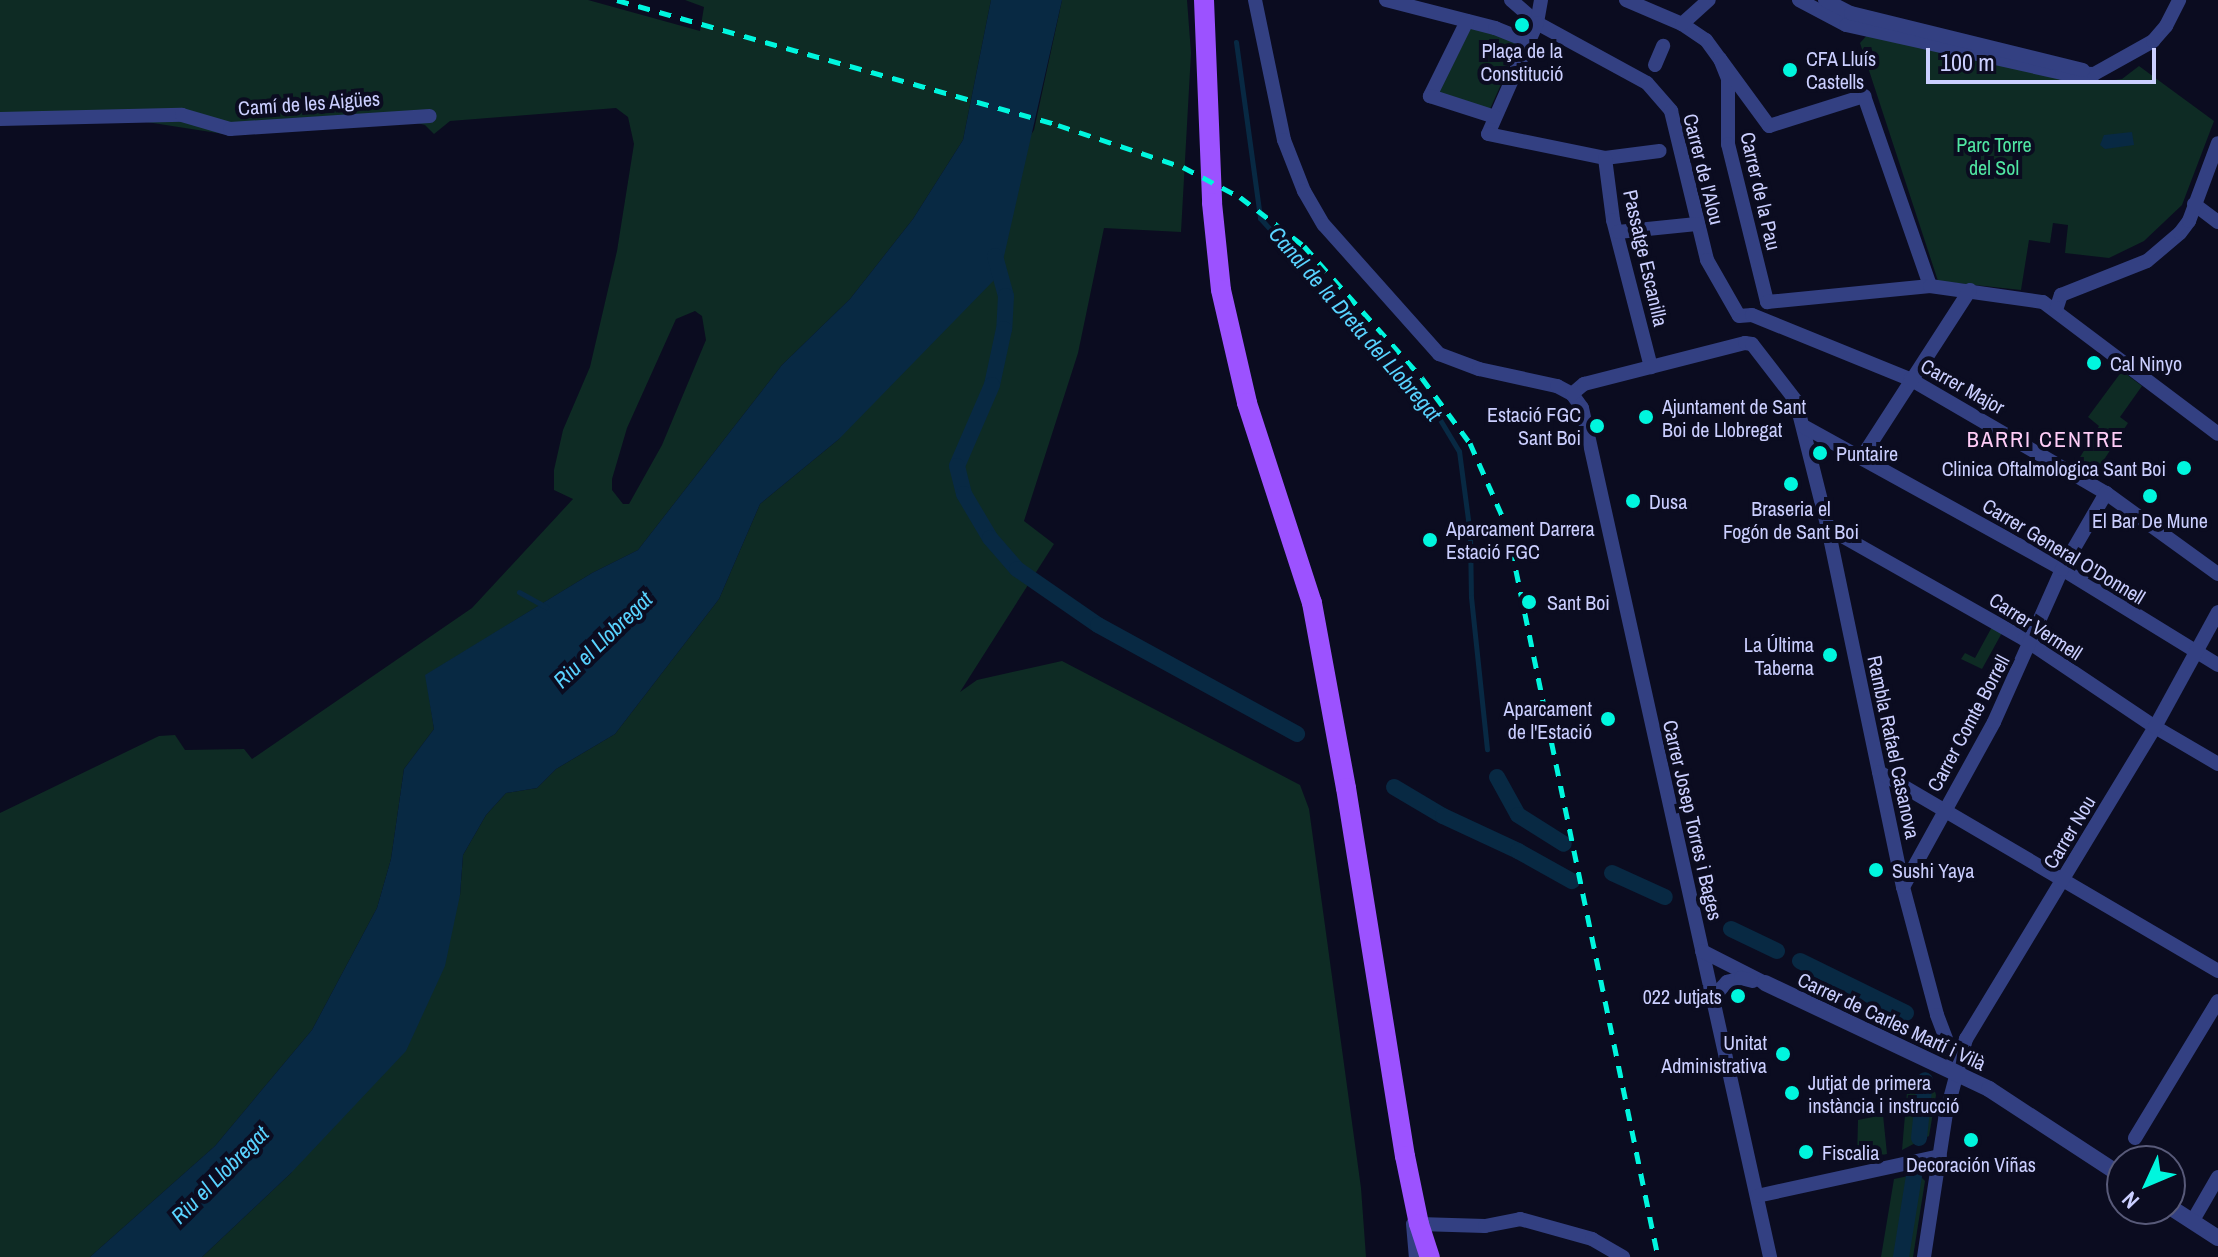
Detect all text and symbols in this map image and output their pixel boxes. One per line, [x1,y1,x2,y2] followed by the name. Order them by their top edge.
[1513,16,1531,34] marker: Plaça de la Constitució
[1930,32,2160,82] scale bar
[1481,38,1563,85] place label: Plaça de la Constitució
[1806,46,1877,93] place label: CFA Lluís Castells
[1940,46,1995,78] text: 100 m
[1781,61,1799,79] marker: CFA Lluís Castells
[237,86,381,120] street label: Camí de les Aigües
[1679,111,1729,227] street label: Carrer de l'Alou
[1736,130,1786,252] street label: Carrer de la Pau
[1956,132,2032,179] park label: Parc Torre del Sol
[1619,187,1673,329] street label: Passatge Escanilla
[1263,221,1447,427] water label: Canal de la Dreta del Llobregat
[2110,351,2182,375] place label: Cal Ninyo
[1917,353,2009,419] street label: Carrer Major
[2085,354,2103,372] marker: Cal Ninyo
[1662,394,1806,441] place label: Ajuntament de Sant Boi de Llobregat
[1487,402,1581,449] place label: Estació FGC Sant Boi
[1637,408,1655,426] marker: Ajuntament de Sant Boi de Llobregat
[1588,417,1606,435] marker: Estació FGC Sant Boi
[1967,427,2125,453] district label: BARRI CENTRE
[1836,441,1898,465] place label: Puntaire
[1811,444,1829,462] marker: Puntaire
[1942,456,2166,480] place label: Clinica Oftalmologica Sant Boi
[2173,457,2195,479] marker: Clinica Oftalmologica Sant Boi
[1782,475,1800,493] marker: Braseria el Fogón de Sant Boi
[2141,487,2159,505] marker: El Bar De Mune
[1649,489,1687,513] place label: Dusa
[1624,492,1642,510] marker: Dusa
[1978,493,2150,609] street label: Carrer General O'Donnell
[1723,496,1859,543] place label: Braseria el Fogón de Sant Boi
[2092,508,2208,532] place label: El Bar De Mune
[1446,516,1595,563] place label: Aparcament Darrera Estació FGC
[1421,531,1439,549] marker: Aparcament Darrera Estació FGC
[548,586,658,694] water label: Riu el Llobregat
[1985,587,2087,665] street label: Carrer Vermell
[1547,590,1610,614] place label: Sant Boi
[1518,591,1540,613] marker: Sant Boi
[1744,632,1814,679] place label: La Última Taberna
[1821,646,1839,664] marker: La Última Taberna
[1922,651,2014,795] street label: Carrer Comte Borrell
[1863,653,1925,841] street label: Rambla Rafael Casanova
[1504,696,1592,743] place label: Aparcament de l'Estació
[1599,710,1617,728] marker: Aparcament de l'Estació
[1658,717,1728,923] street label: Carrer Josep Torres i Bages
[2038,791,2100,873] street label: Carrer Nou
[1892,858,1975,882] place label: Sushi Yaya
[1867,861,1885,879] marker: Sushi Yaya
[1794,967,1990,1075] street label: Carrer de Carles Martí i Vilà
[1643,984,1722,1008] place label: 022 Jutjats
[1729,987,1747,1005] marker: 022 Jutjats
[1661,1030,1767,1077] place label: Unitat Administrativa
[1774,1045,1792,1063] marker: Unitat Administrativa
[1808,1070,1959,1117] place label: Jutjat de primera instància i instrucció
[1783,1084,1801,1102] marker: Jutjat de primera instància i instrucció
[166,1121,274,1229] water label: Riu el Llobregat
[1962,1131,1980,1149] marker: Decoración Viñas
[1822,1140,1879,1164] place label: Fiscalia
[1797,1143,1815,1161] marker: Fiscalia
[2106,1145,2186,1225] north arrow
[1906,1152,2036,1176] place label: Decoración Viñas
[2115,1185,2145,1215] text: N

